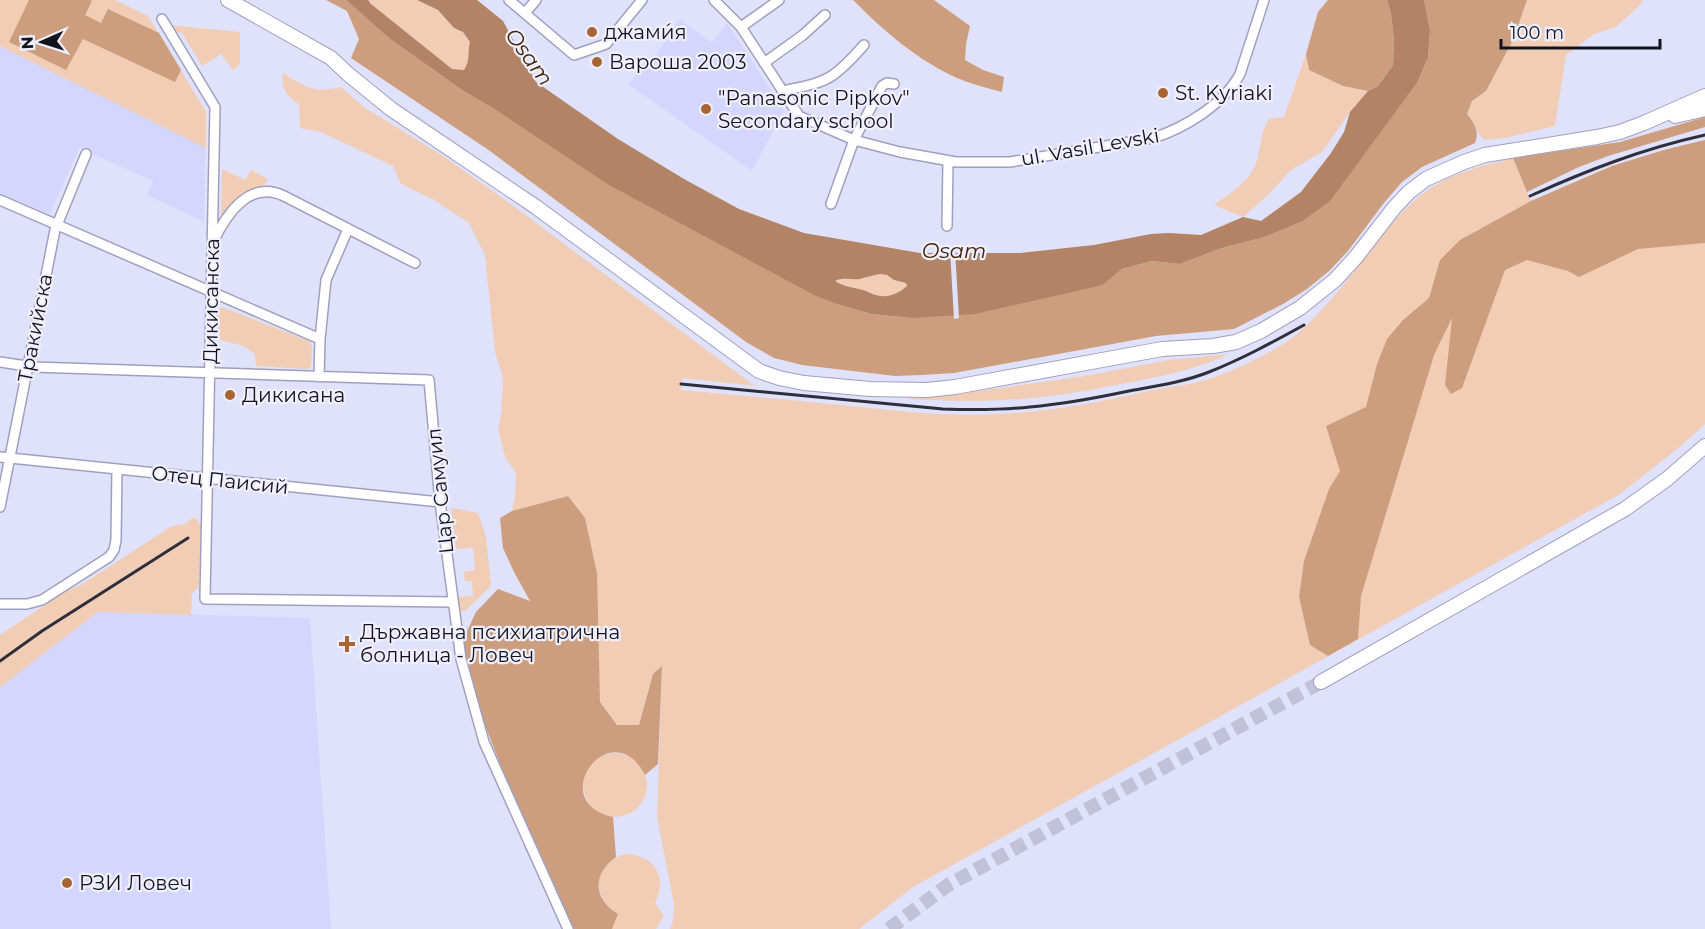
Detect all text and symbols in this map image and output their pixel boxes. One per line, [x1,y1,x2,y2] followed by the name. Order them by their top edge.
[12,12,72,72] north arrow
[1501,12,1660,50] scale bar
[604,20,687,44] place label: джами́я
[1510,22,1564,44] text: 100 m
[500,23,558,90] water label: Osam
[585,25,599,39] marker: джами́я
[18,36,37,50] text: N
[609,50,746,74] place label: Вароша 2003
[590,55,604,69] marker: Вароша 2003
[1175,81,1273,105] place label: St. Kyriaki
[718,86,910,133] place label: "Panasonic Pipkov" Secondary school
[1156,86,1170,100] marker: St. Kyriaki
[699,102,713,116] marker: "Panasonic Pipkov" Secondary school
[1019,123,1161,171] street label: ul. Vasil Levski
[198,238,224,364] street label: Дикисанска
[922,238,986,263] water label: Osam
[13,272,57,384] street label: Тракийска
[242,383,345,407] place label: Дикисана
[223,388,237,402] marker: Дикисана
[421,427,459,555] street label: Цар Самуил
[150,461,290,499] street label: Отец Паисий
[360,620,620,667] place label: Държавна психиатрична болница - Ловеч
[338,635,356,653] marker: Държавна психиатрична болница - Ловеч
[79,871,192,895] place label: РЗИ Ловеч
[60,876,74,890] marker: РЗИ Ловеч

